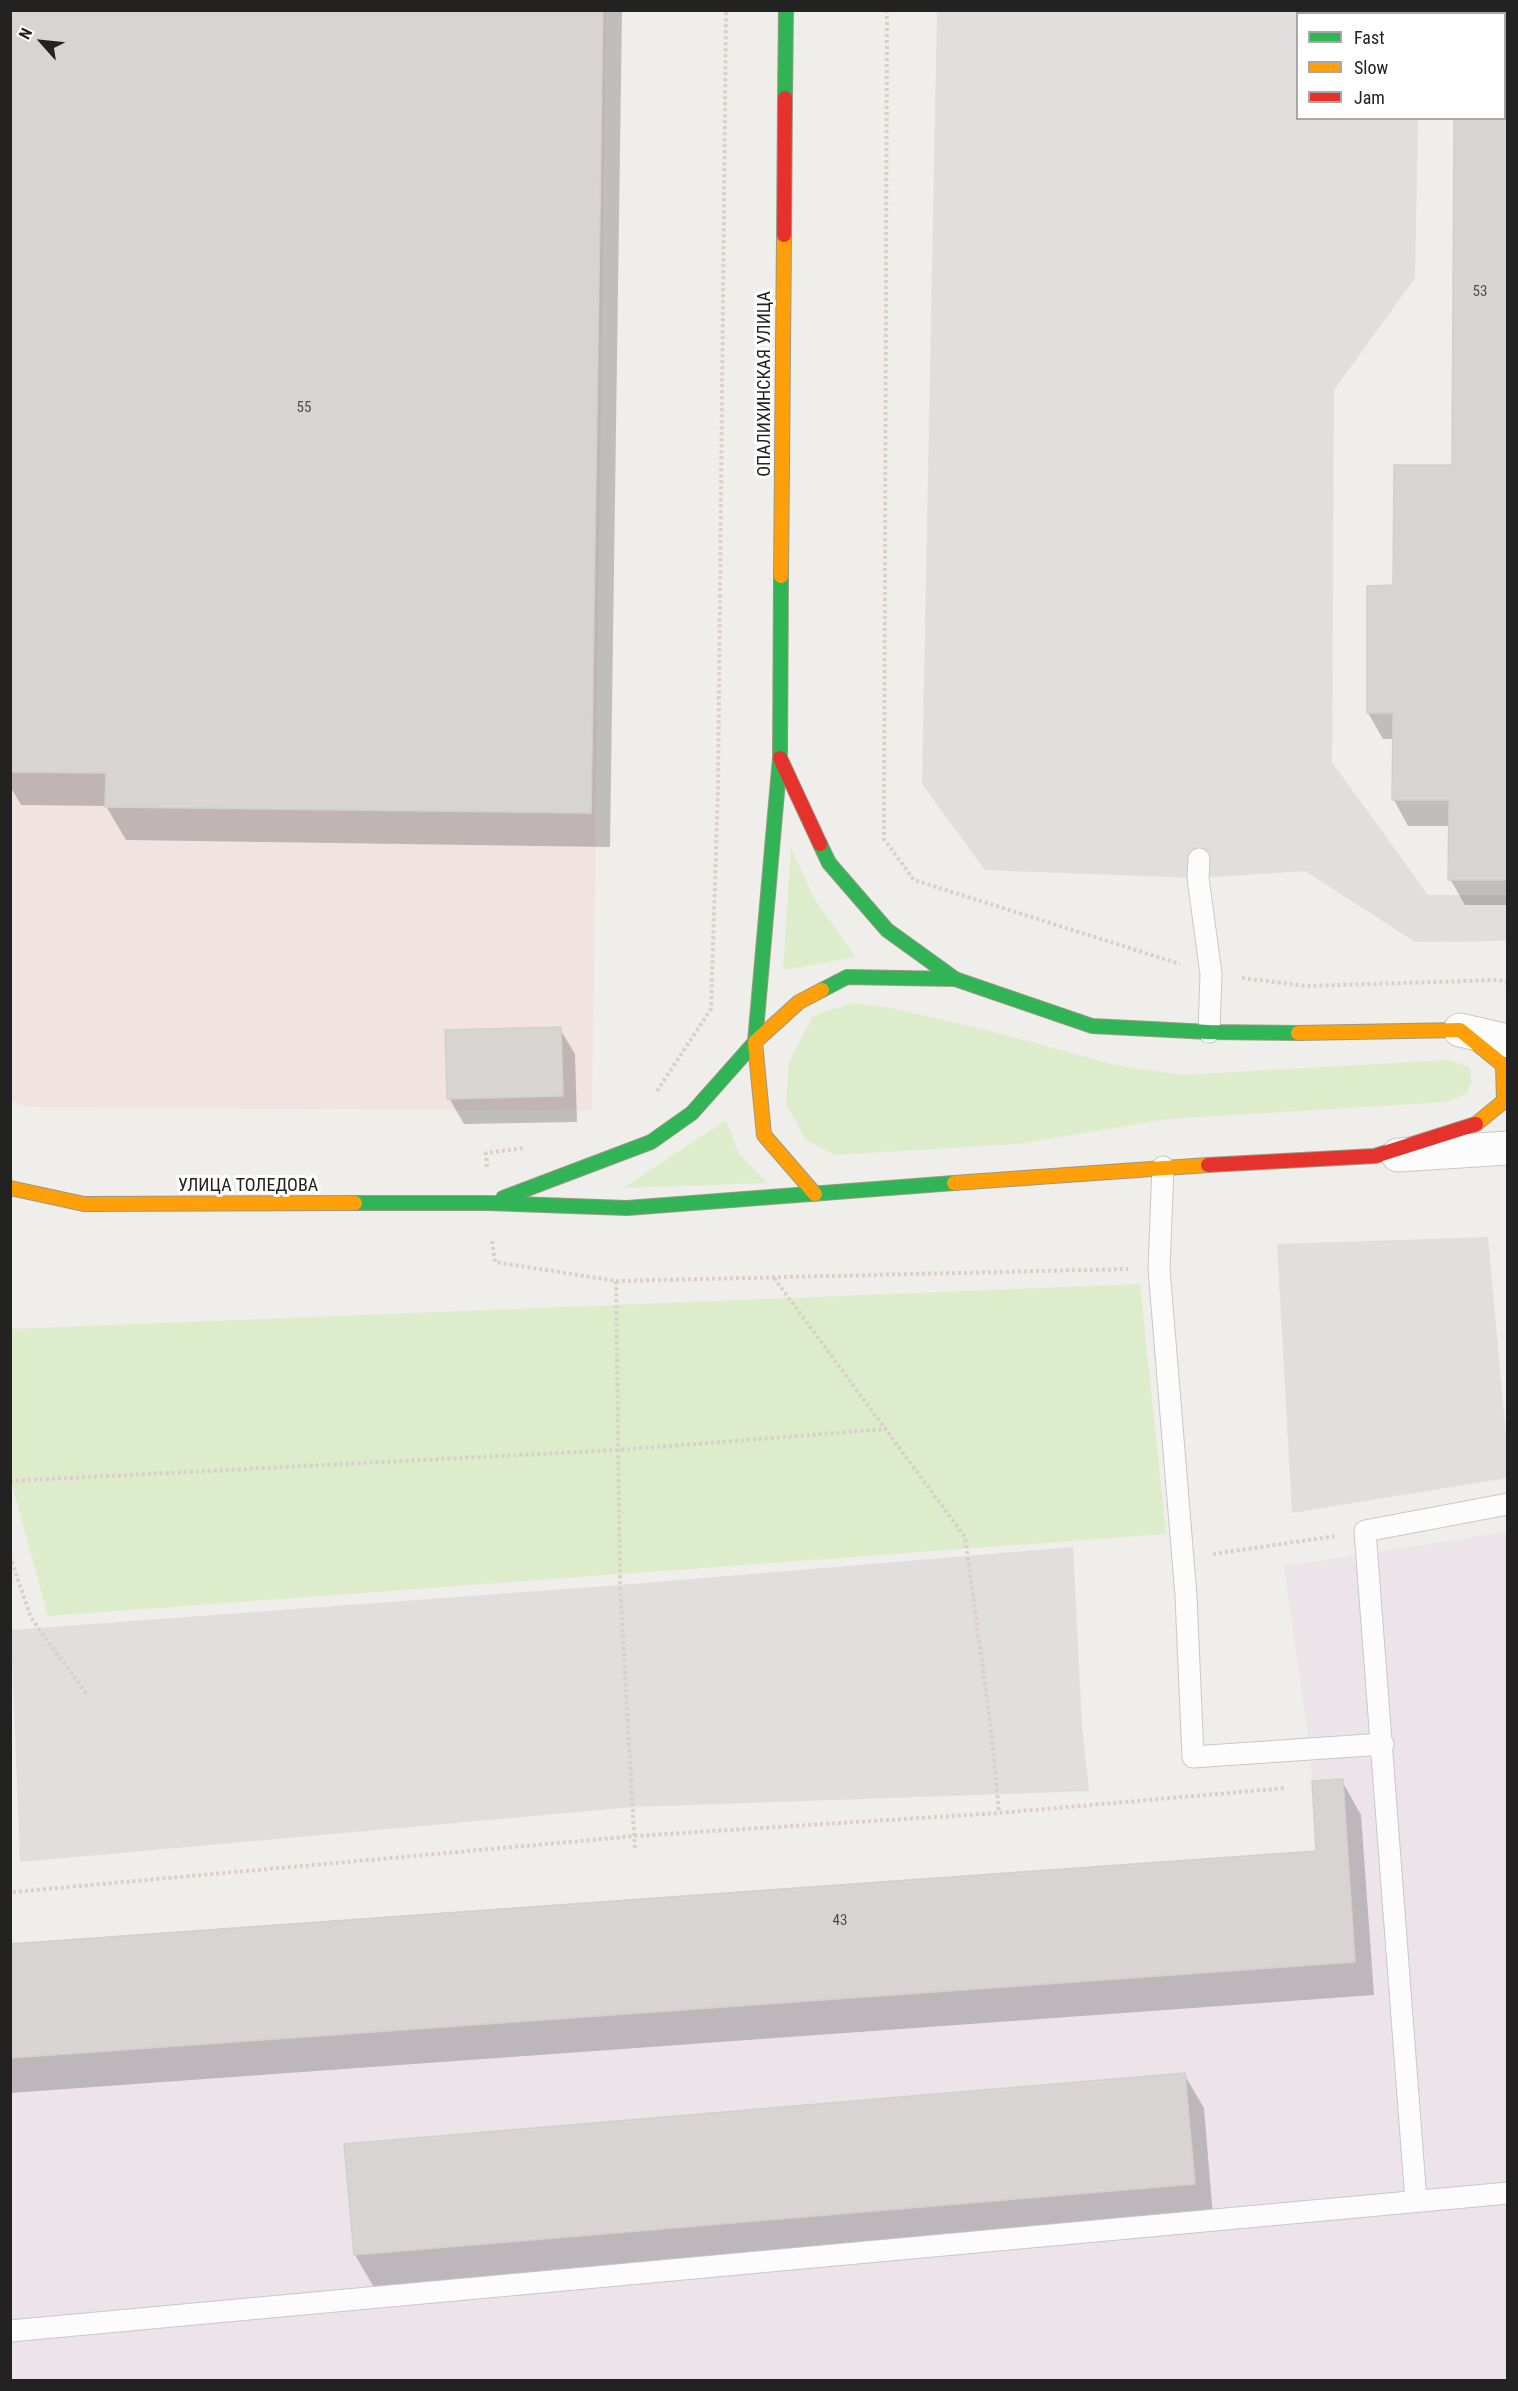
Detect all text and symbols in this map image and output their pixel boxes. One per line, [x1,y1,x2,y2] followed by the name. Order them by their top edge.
[12,12,72,72] north arrow
[1296,12,1506,120] legend
[15,25,36,42] text: N
[1354,27,1385,48] text: Fast
[1354,57,1388,78] text: Slow
[1354,87,1385,108] text: Jam
[1473,283,1487,301] house number: 53
[754,291,776,477] street label: ОПАЛИХИНСКАЯ УЛИЦА
[297,399,311,417] house number: 55
[178,1175,318,1197] street label: УЛИЦА ТОЛЕДОВА
[833,1912,847,1930] house number: 43

